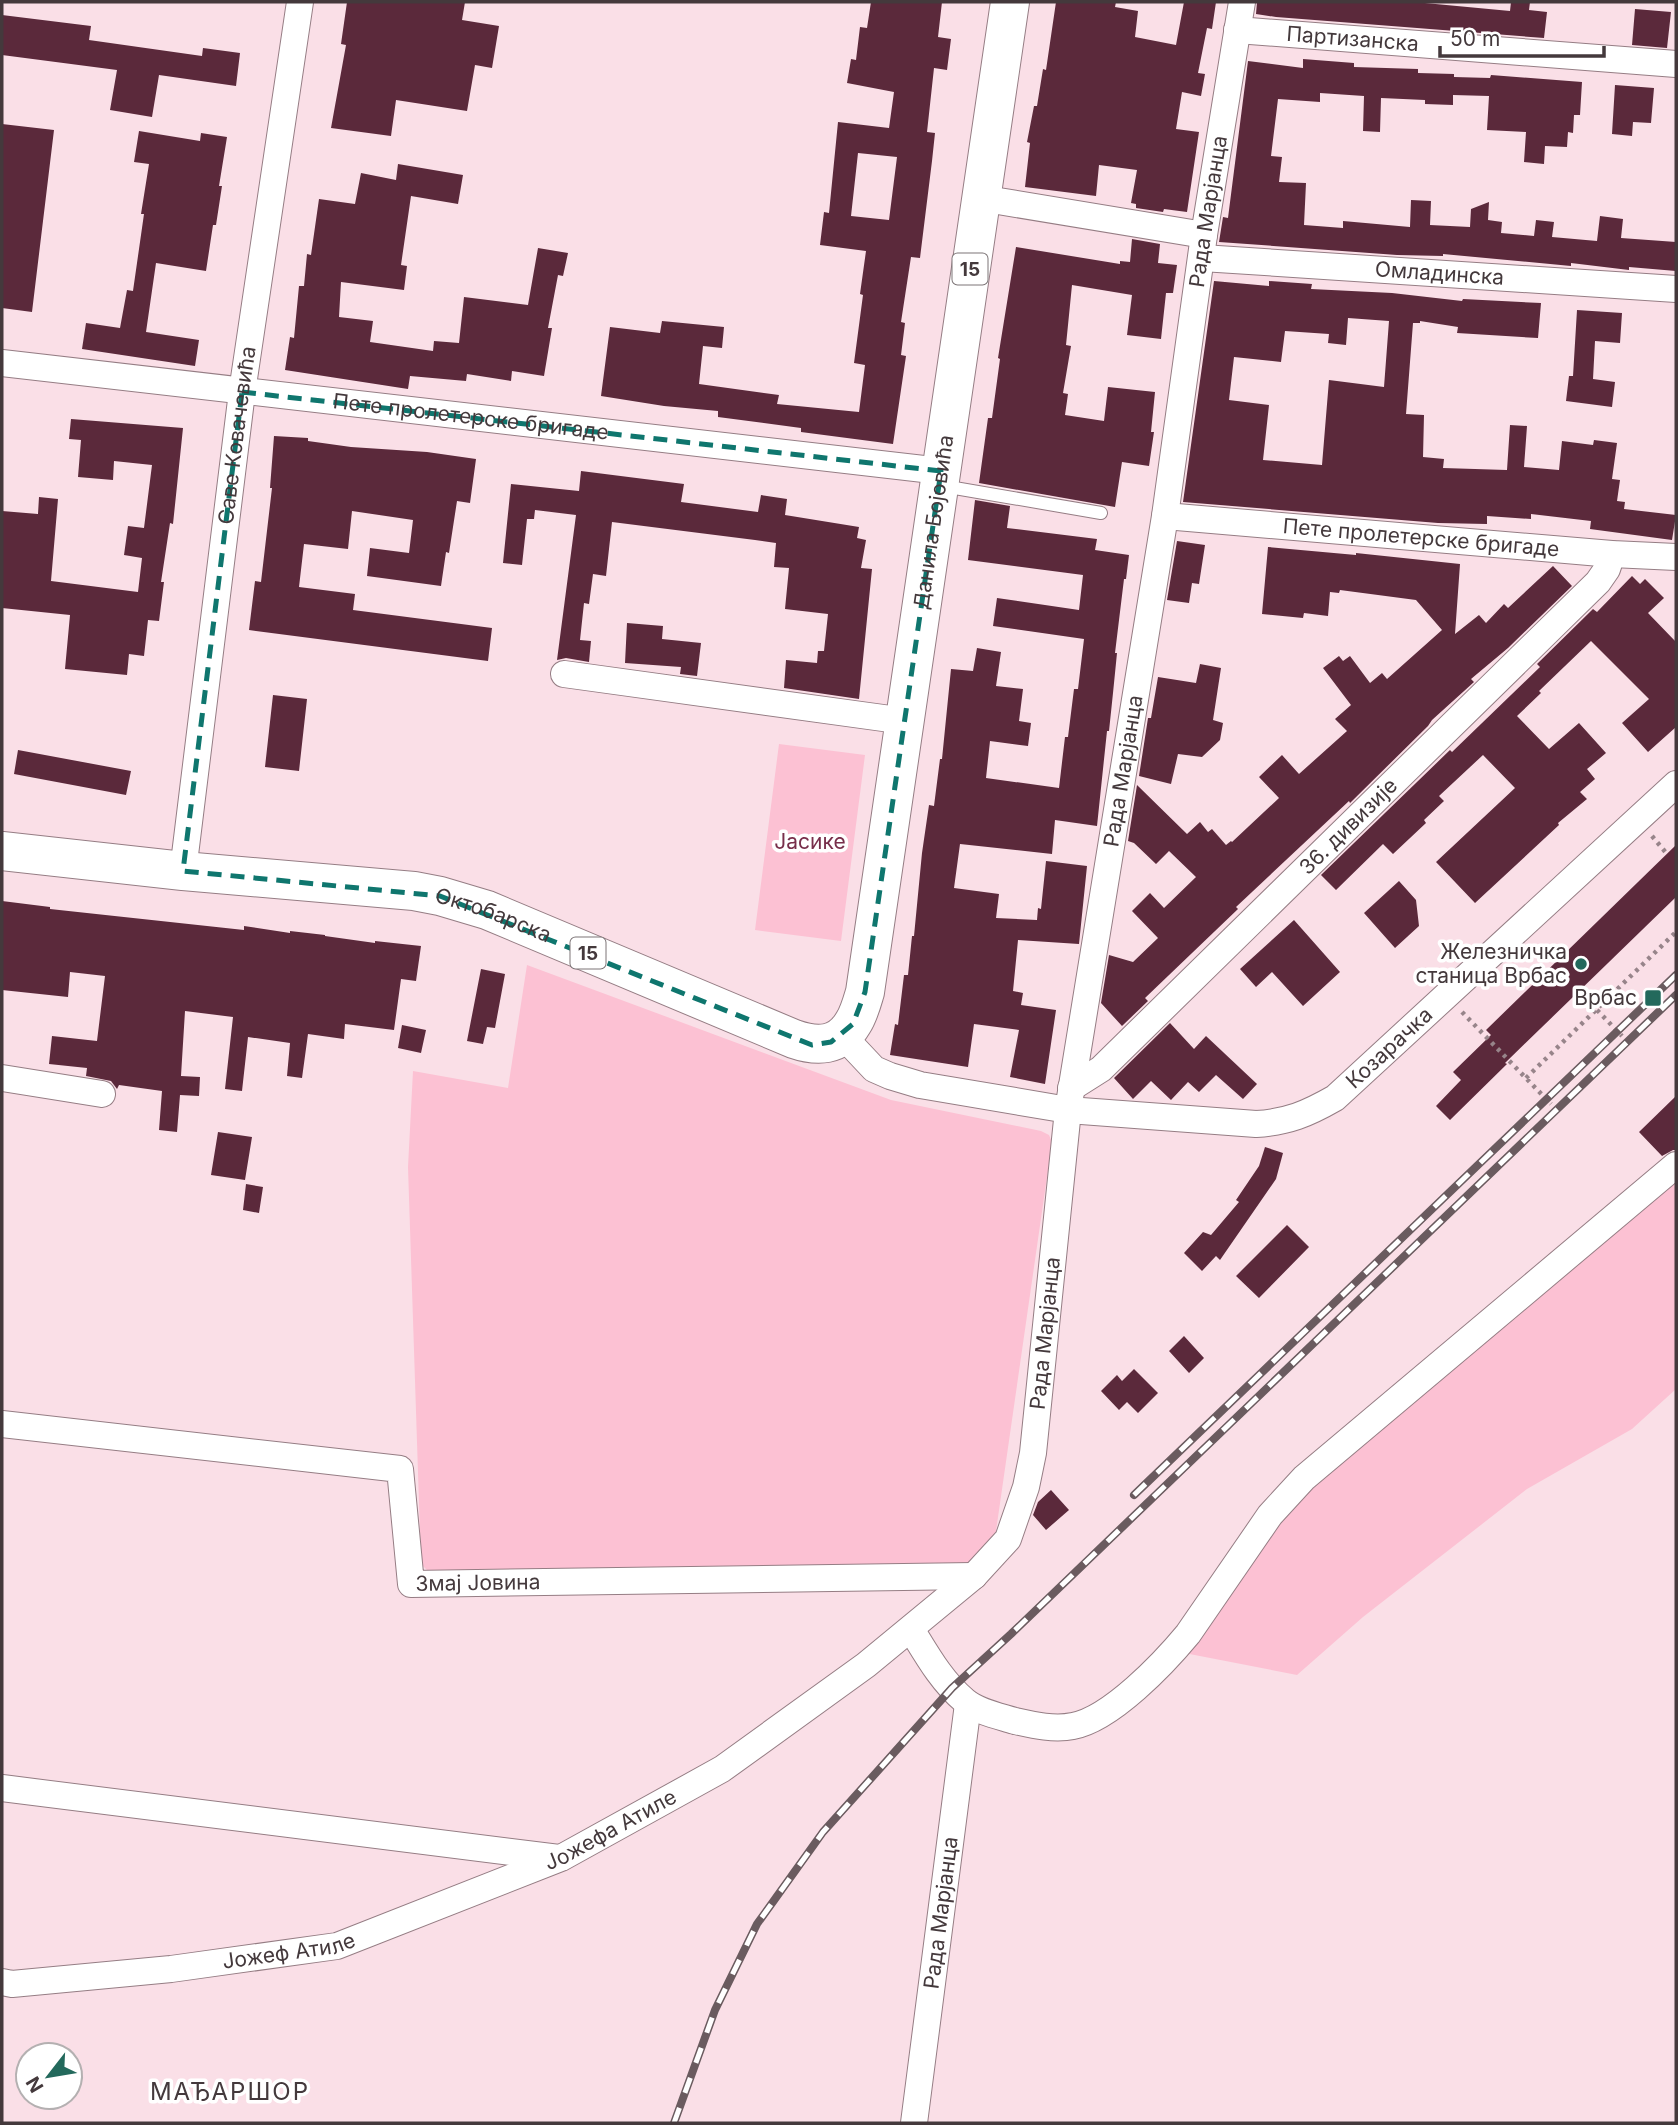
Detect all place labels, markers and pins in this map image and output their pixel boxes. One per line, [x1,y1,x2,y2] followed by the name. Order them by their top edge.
[1416,939,1567,988] place label: Железничка станица Врбас
[1573,956,1589,972] marker: Железничка станица Врбас
[1574,985,1637,1010] place label: Врбас
[1643,988,1663,1008] marker: Врбас

